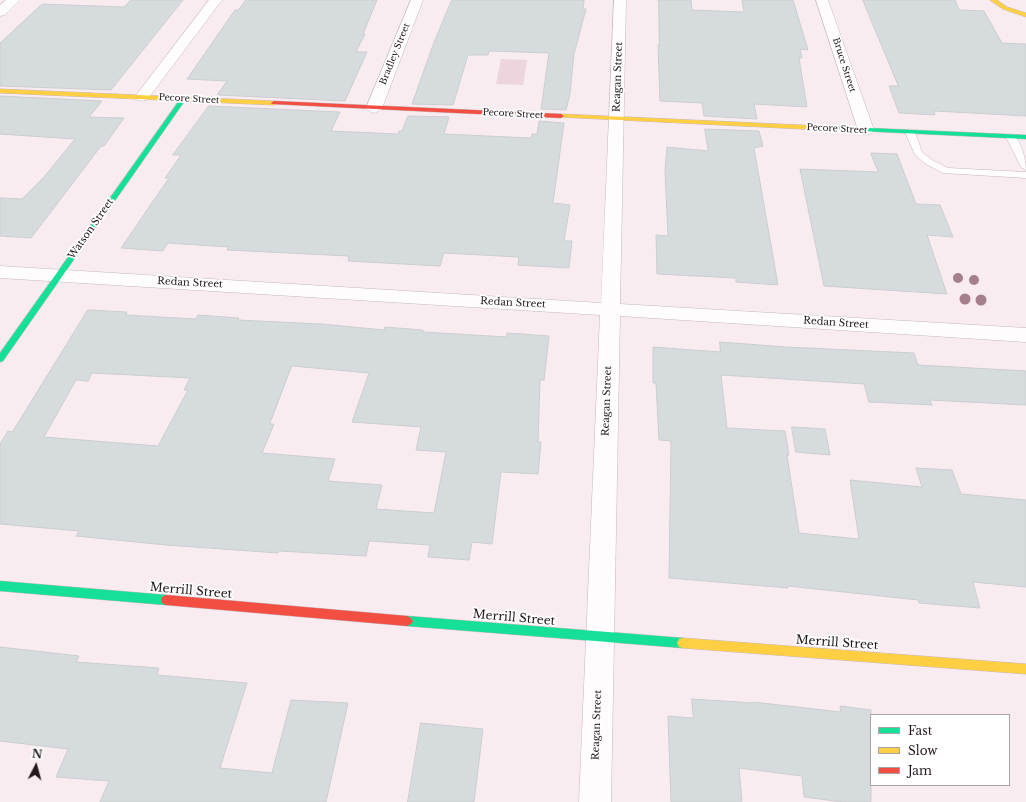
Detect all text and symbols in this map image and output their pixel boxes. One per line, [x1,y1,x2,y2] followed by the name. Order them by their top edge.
[378,22,412,86] street label: Bradley Street
[830,36,858,94] street label: Bruce Street
[611,42,625,112] street label: Reagan Street
[158,92,220,106] street label: Pecore Street
[482,107,544,121] street label: Pecore Street
[806,122,868,136] street label: Pecore Street
[66,196,116,262] street label: Watson Street
[157,275,223,291] street label: Redan Street
[480,295,546,311] street label: Redan Street
[803,315,869,331] street label: Redan Street
[600,366,614,436] street label: Reagan Street
[149,580,233,602] street label: Merrill Street
[472,607,556,629] street label: Merrill Street
[795,633,879,653] street label: Merrill Street
[590,690,604,760] street label: Reagan Street
[870,714,1010,786] legend
[908,723,932,738] text: Fast
[908,743,937,758] text: Slow
[16,746,56,786] north arrow
[31,747,43,762] text: N
[908,763,932,778] text: Jam

